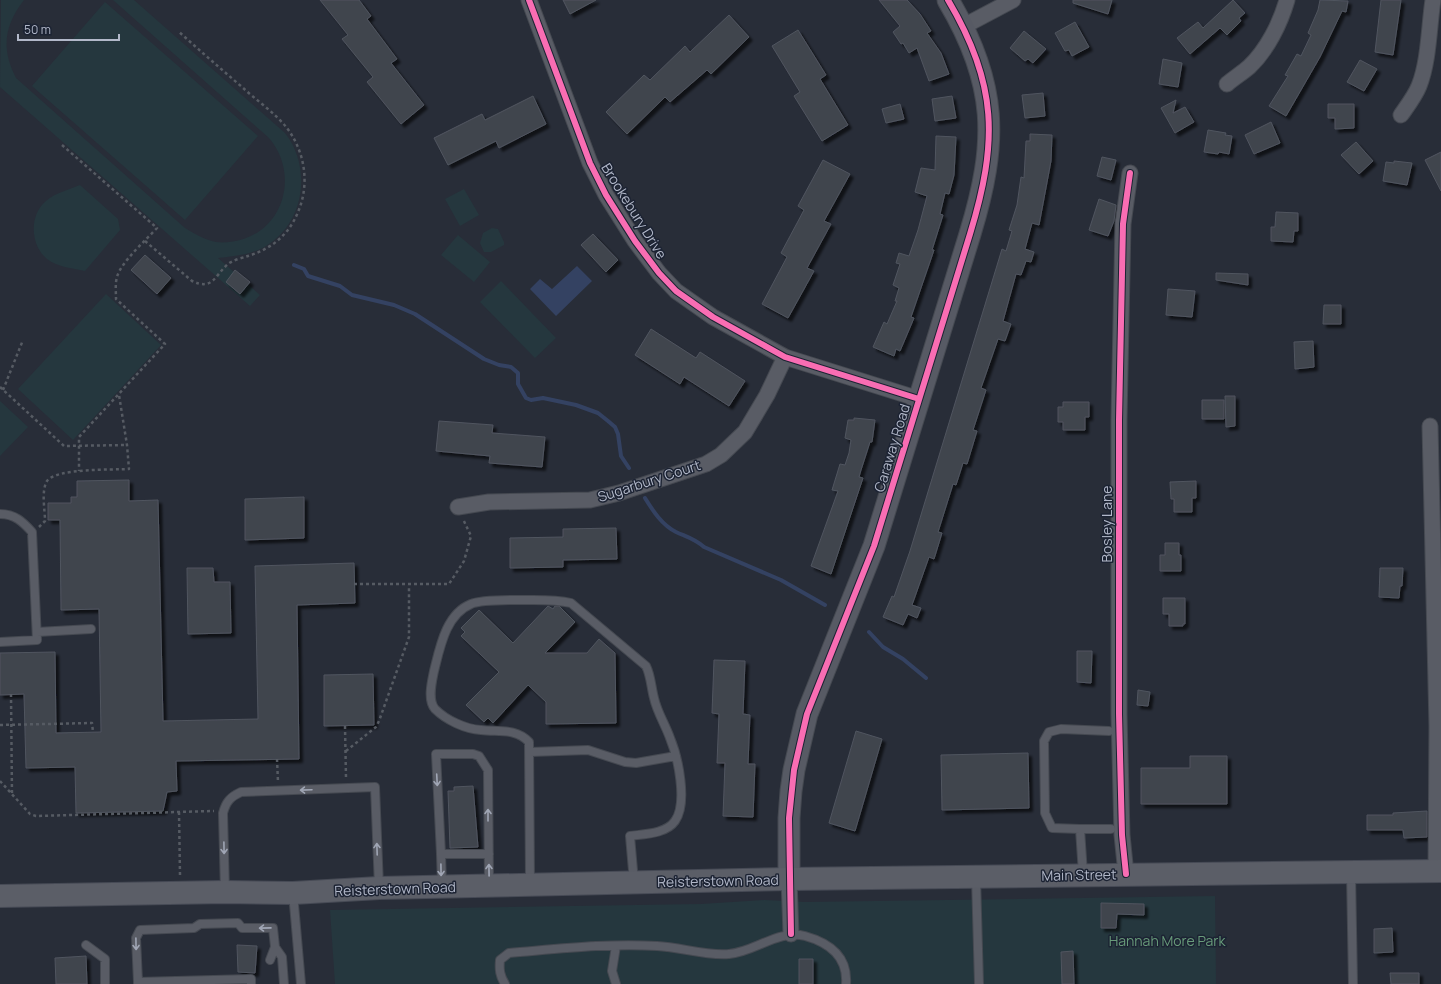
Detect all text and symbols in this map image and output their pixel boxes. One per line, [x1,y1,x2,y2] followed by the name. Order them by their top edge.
[18,16,119,42] scale bar
[24,21,51,38] text: 50 m
[597,159,671,262] street label: Brookebury Drive
[869,402,914,494] street label: Caraway Road
[595,455,703,506] street label: Sugarbury Court
[1097,485,1116,563] street label: Bosley Lane
[434,773,441,786] one-way arrow
[300,786,313,793] one-way arrow
[484,809,492,822] one-way arrow
[220,841,228,854] one-way arrow
[374,843,381,856] one-way arrow
[438,863,445,876] one-way arrow
[485,864,493,877] one-way arrow
[1041,864,1117,885] street label: Main Street
[657,870,779,891] street label: Reisterstown Road
[334,877,456,900] street label: Reisterstown Road
[259,924,272,932] one-way arrow
[1109,931,1226,950] park label: Hannah More Park
[132,937,140,950] one-way arrow

